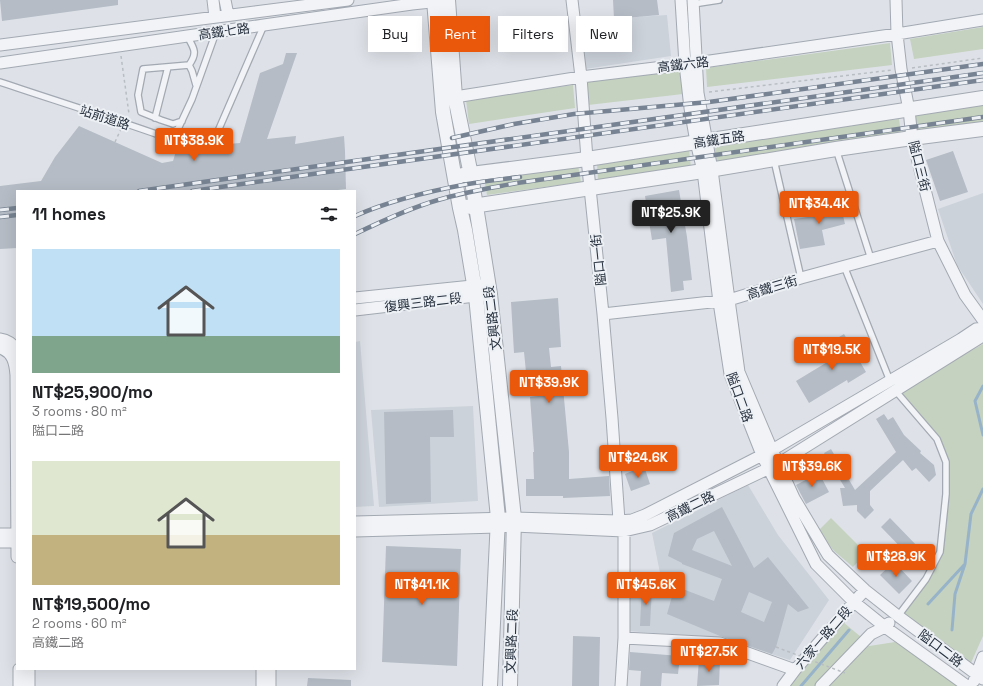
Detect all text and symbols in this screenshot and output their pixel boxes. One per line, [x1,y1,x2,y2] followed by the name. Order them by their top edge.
[368,16,422,52] chip: Buy
[430,16,490,52] chip: Rent
[498,16,568,52] chip: Filters
[576,16,632,52] chip: New
[197,19,251,44] street label: 高鐵七路
[656,53,710,76] street label: 高鐵六路
[77,101,132,134] street label: 站前道路
[692,127,746,152] street label: 高鐵五路
[153,128,235,162] pin: NT$38.9K
[164,132,224,149] text: NT$38.9K
[905,139,934,193] street label: 隘口三街
[778,191,860,225] pin: NT$34.4K
[789,195,849,212] text: NT$34.4K
[630,200,712,234] pin: NT$25.9K
[32,203,106,225] text: 11 homes
[318,203,340,225] icon: filters
[641,204,701,221] text: NT$25.9K
[587,233,610,287] street label: 隘口一街
[745,272,800,303] street label: 高鐵三街
[150,275,222,347] icon: home
[480,285,505,351] street label: 文興路二段
[383,289,463,316] street label: 復興三路二段
[791,337,873,371] pin: NT$19.5K
[803,341,861,358] text: NT$19.5K
[508,370,590,404] pin: NT$39.9K
[723,370,756,425] street label: 隘口二路
[519,374,579,391] text: NT$39.9K
[32,381,153,403] text: NT$25,900/mo
[32,403,127,420] text: 3 rooms · 80 m²
[32,422,84,439] text: 隘口二路
[597,445,679,479] pin: NT$24.6K
[608,449,668,466] text: NT$24.6K
[771,454,853,488] pin: NT$39.6K
[782,458,842,475] text: NT$39.6K
[150,487,222,559] icon: home
[663,487,717,525] street label: 高鐵二路
[855,544,937,578] pin: NT$28.9K
[866,548,926,565] text: NT$28.9K
[381,572,463,606] pin: NT$41.1K
[605,572,687,606] pin: NT$45.6K
[394,576,450,593] text: NT$41.1K
[616,576,676,593] text: NT$45.6K
[32,593,150,615] text: NT$19,500/mo
[791,602,855,672] street label: 六家一路二段
[502,608,521,674] street label: 文興路二段
[32,615,127,632] text: 2 rooms · 60 m²
[915,626,967,671] street label: 隘口二路
[32,634,84,651] text: 高鐵二路
[668,639,750,673] pin: NT$27.5K
[680,643,738,660] text: NT$27.5K

